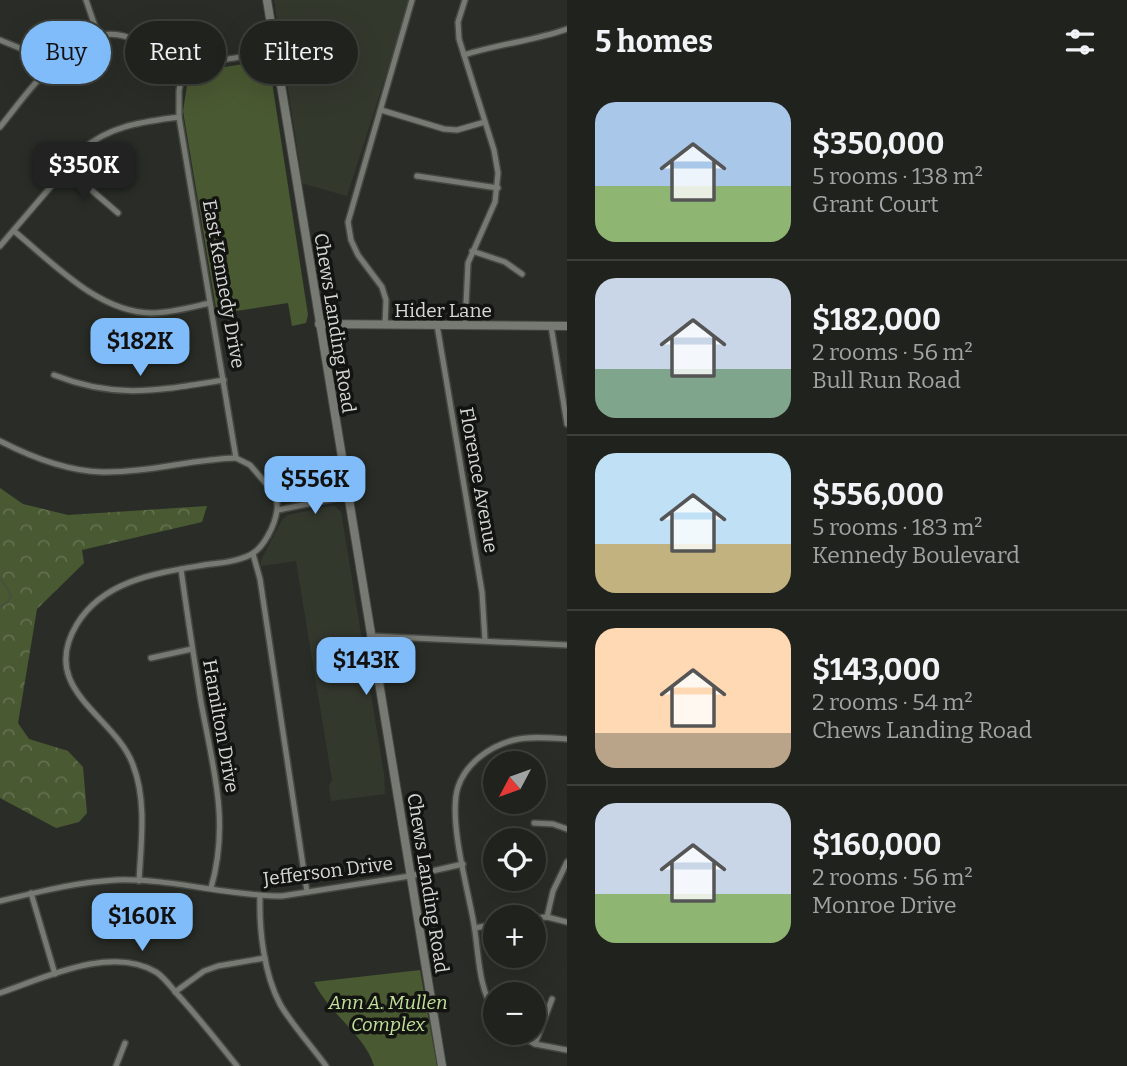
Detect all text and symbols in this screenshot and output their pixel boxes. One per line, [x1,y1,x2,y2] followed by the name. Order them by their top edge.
[21,21,111,84] chip: Buy
[125,21,226,84] chip: Rent
[240,21,358,84] chip: Filters
[1061,23,1099,61] icon: filters
[595,24,713,60] text: 5 homes
[812,126,945,162] text: $350,000
[651,130,735,214] icon: home
[35,142,133,202] pin: $350K
[49,151,119,179] text: $350K
[812,162,983,190] text: 5 rooms · 138 m²
[812,190,939,218] text: Grant Court
[198,198,250,370] street label: East Kennedy Drive
[309,231,361,415] street label: Chews Landing Road
[394,299,492,322] street label: Hider Lane
[812,302,941,338] text: $182,000
[651,306,735,390] icon: home
[91,318,189,378] pin: $182K
[106,327,174,355] text: $182K
[812,338,973,366] text: 2 rooms · 56 m²
[812,366,961,394] text: Bull Run Road
[455,405,503,555] street label: Florence Avenue
[266,456,364,516] pin: $556K
[280,465,350,493] text: $556K
[812,477,944,513] text: $556,000
[651,481,735,565] icon: home
[812,513,983,541] text: 5 rooms · 183 m²
[812,541,1020,569] text: Kennedy Boulevard
[317,638,415,697] pin: $143K
[332,646,400,674] text: $143K
[812,652,941,688] text: $143,000
[651,656,735,740] icon: home
[198,658,244,794] street label: Hamilton Drive
[812,688,973,716] text: 2 rooms · 54 m²
[812,716,1032,744] text: Chews Landing Road
[483,751,546,814] north arrow
[483,751,546,1045] map controls
[402,791,454,975] street label: Chews Landing Road
[812,827,942,863] text: $160,000
[483,828,546,891] button: locate
[651,831,735,915] icon: home
[261,852,394,890] street label: Jefferson Drive
[812,863,973,891] text: 2 rooms · 56 m²
[812,891,957,919] text: Monroe Drive
[93,894,191,953] pin: $160K
[108,902,176,930] text: $160K
[483,905,546,968] button: +
[483,982,546,1045] button: −
[328,991,447,1036] park label: Ann A. Mullen Complex

